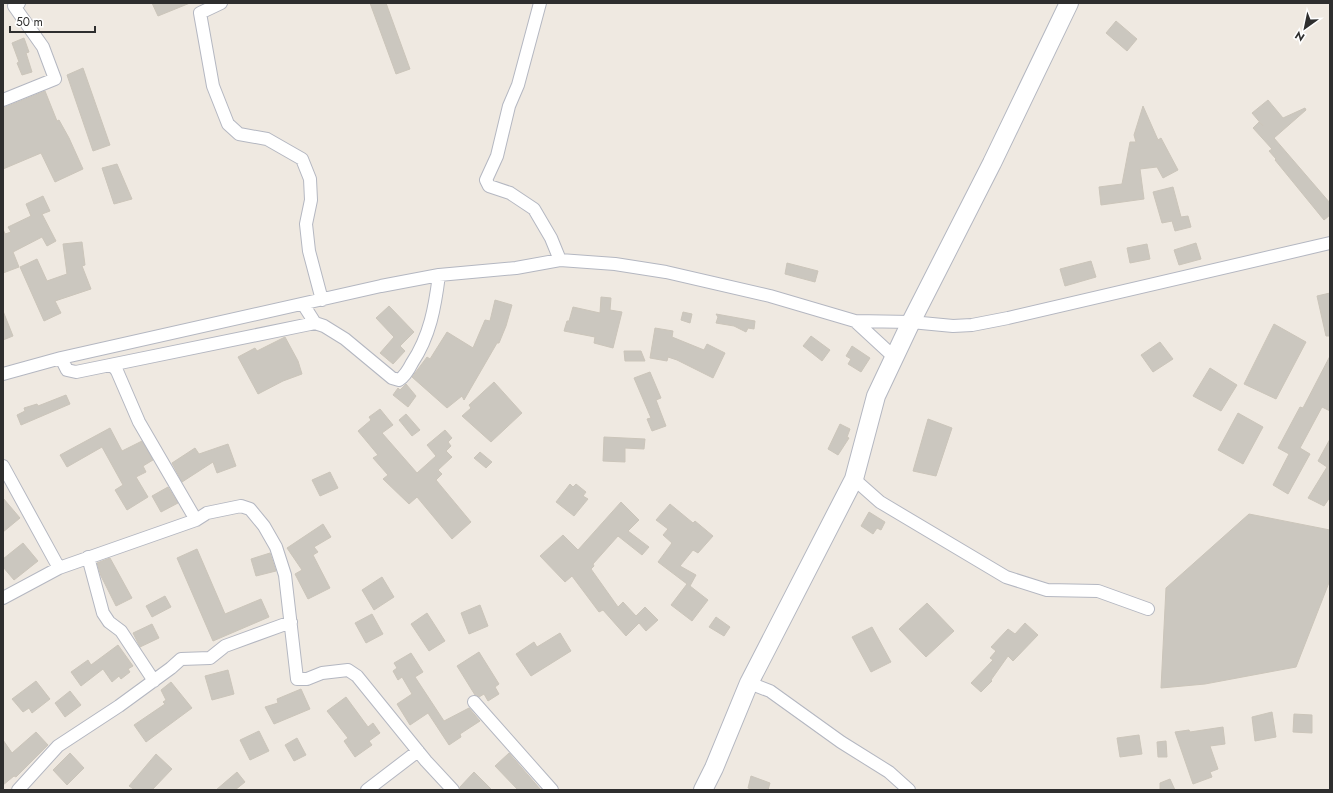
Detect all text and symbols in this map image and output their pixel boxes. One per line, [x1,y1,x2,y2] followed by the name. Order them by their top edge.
[10,8,95,34] scale bar
[1285,8,1325,48] north arrow
[16,13,43,31] text: 50 m
[1292,27,1308,45] text: N

